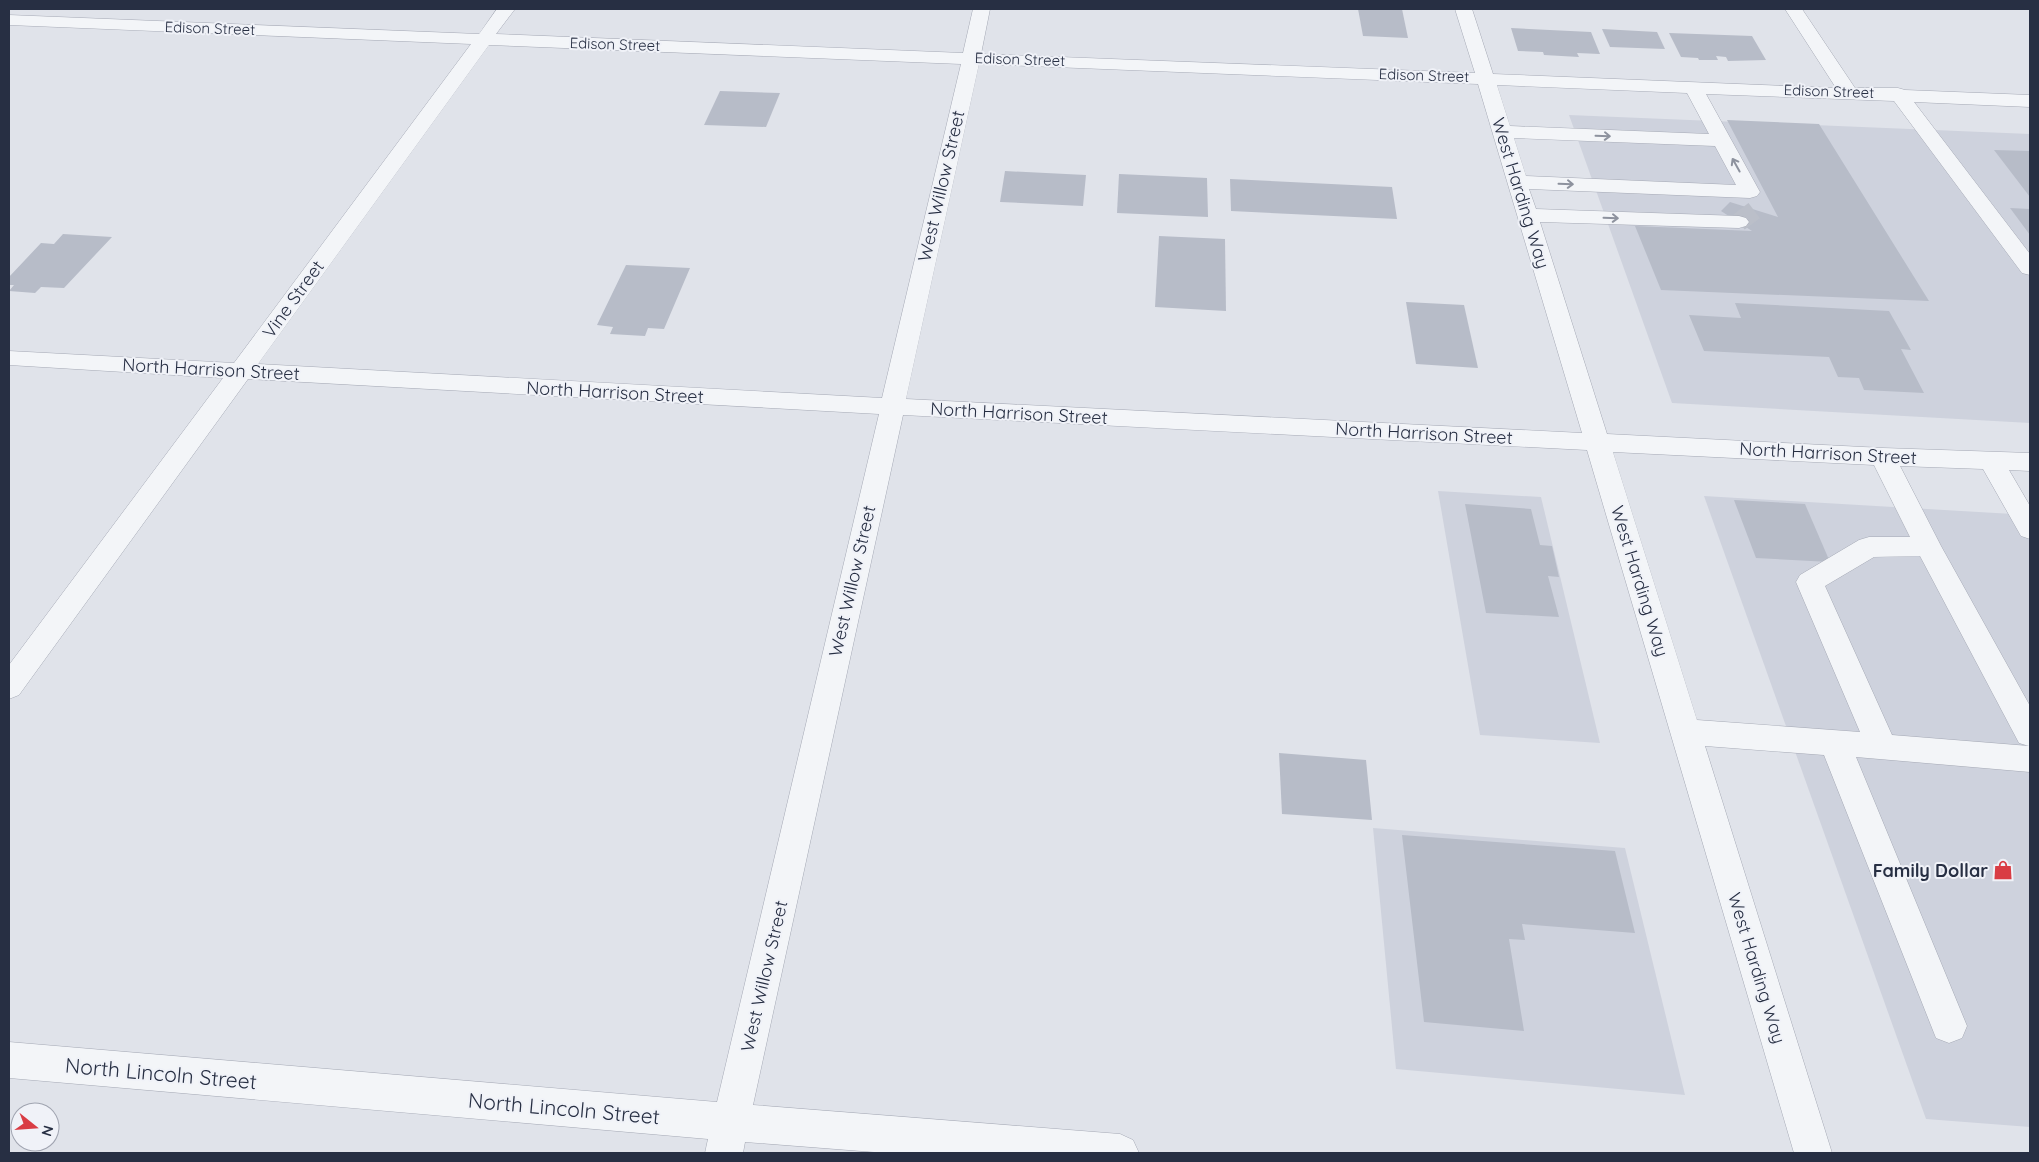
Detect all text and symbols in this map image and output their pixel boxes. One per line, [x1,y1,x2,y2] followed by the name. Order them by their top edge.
[164,17,256,39] street label: Edison Street
[569,33,661,55] street label: Edison Street
[974,48,1066,70] street label: Edison Street
[1378,64,1470,86] street label: Edison Street
[1783,80,1875,102] street label: Edison Street
[912,108,970,264] street label: West Willow Street
[1487,115,1555,271] street label: West Harding Way
[1594,131,1610,140] one-way arrow
[1731,157,1741,172] one-way arrow
[1558,180,1574,189] one-way arrow
[1602,213,1619,223] one-way arrow
[257,256,329,342] street label: Vine Street
[122,353,300,385] street label: North Harrison Street
[526,376,704,408] street label: North Harrison Street
[930,397,1108,429] street label: North Harrison Street
[1335,417,1513,449] street label: North Harrison Street
[1739,437,1917,469] street label: North Harrison Street
[823,503,881,659] street label: West Willow Street
[1606,503,1674,659] street label: West Harding Way
[1873,859,1988,882] place label: Family Dollar
[1992,859,2014,881] shop icon: Family Dollar
[1723,890,1791,1046] street label: West Harding Way
[735,898,793,1054] street label: West Willow Street
[64,1052,258,1094] street label: North Lincoln Street
[467,1087,661,1129] street label: North Lincoln Street
[10,1102,60,1152] north arrow
[37,1123,58,1138] text: N

